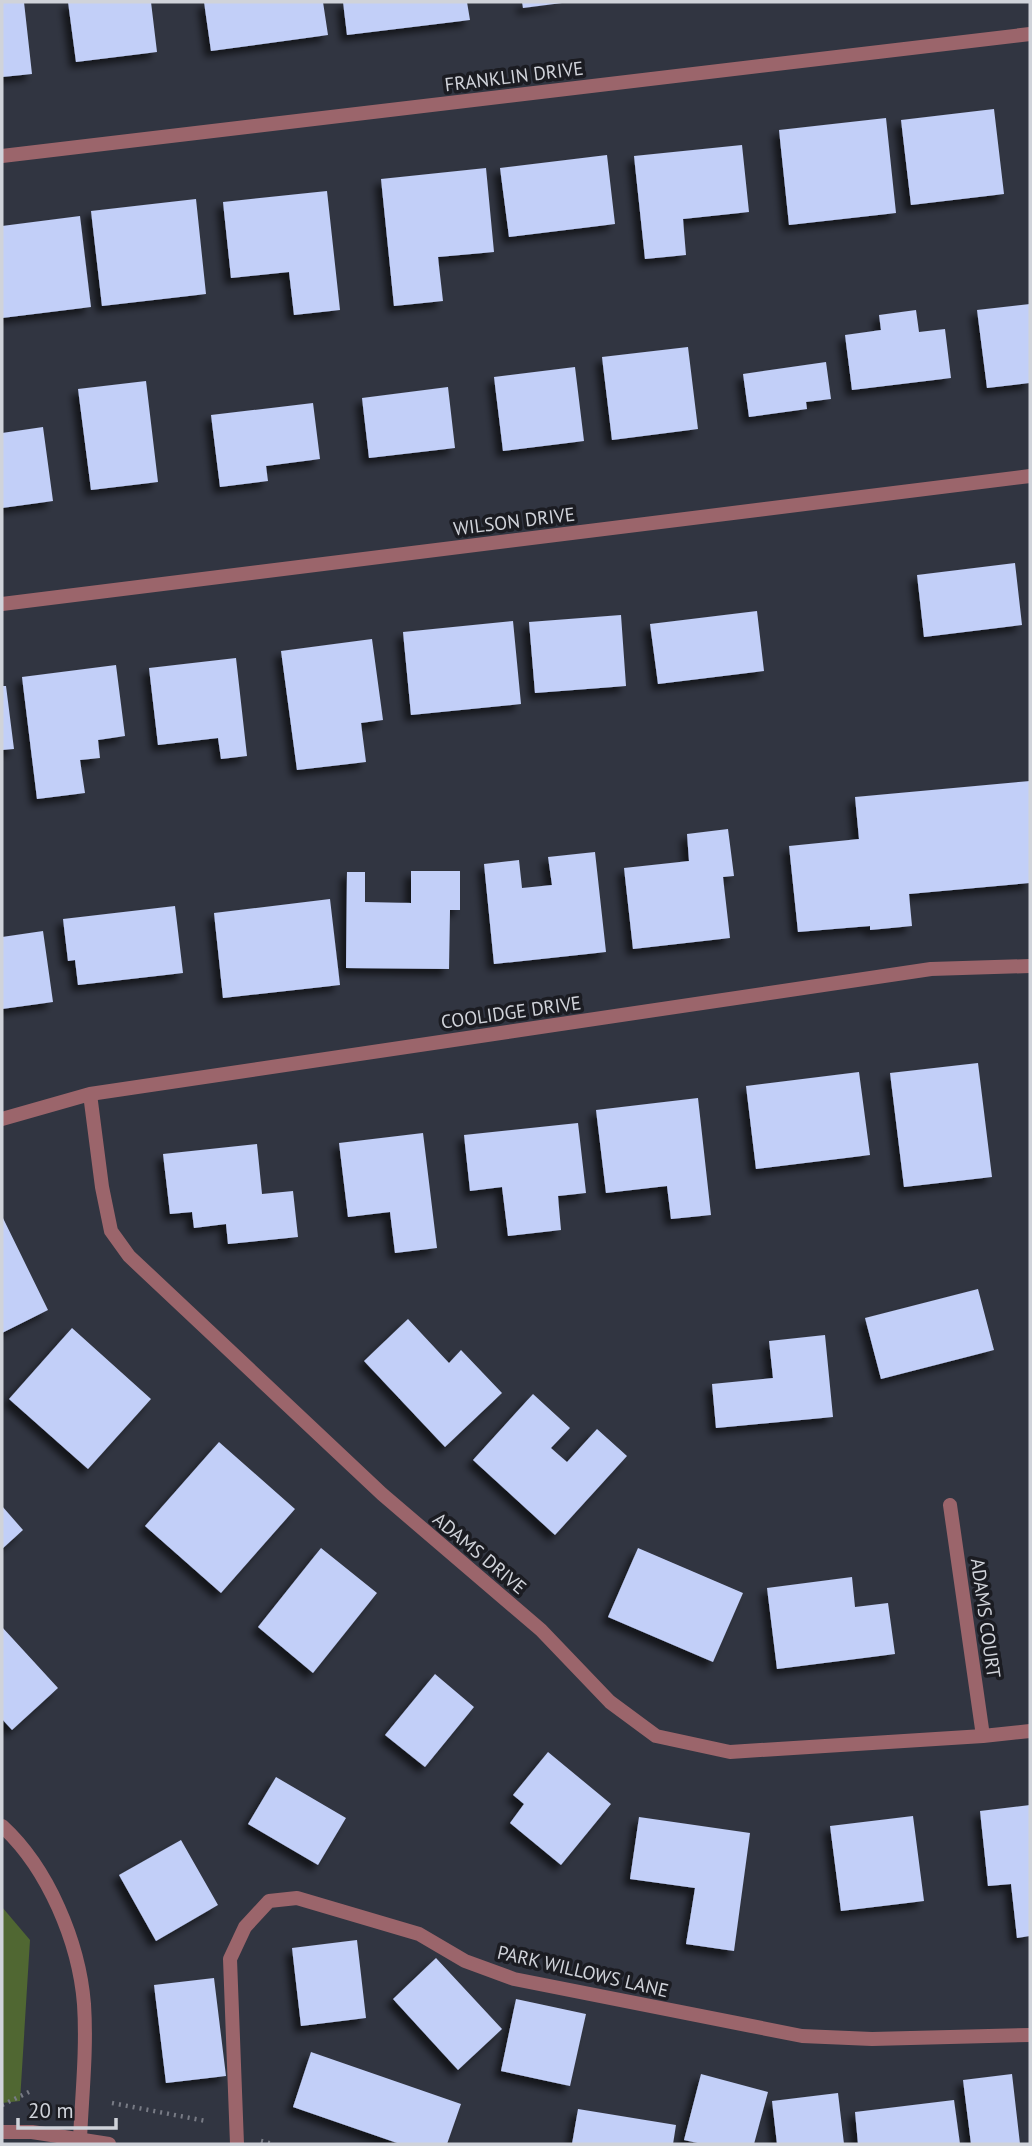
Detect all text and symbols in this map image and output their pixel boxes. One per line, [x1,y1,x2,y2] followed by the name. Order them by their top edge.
[443,56,585,96] street label: FRANKLIN DRIVE
[452,502,576,540] street label: WILSON DRIVE
[439,990,583,1034] street label: COOLIDGE DRIVE
[428,1507,532,1599] street label: ADAMS DRIVE
[966,1557,1006,1680] street label: ADAMS COURT
[495,1940,671,2002] street label: PARK WILLOWS LANE
[18,2086,116,2130] scale bar
[28,2097,74,2124] text: 20 m

